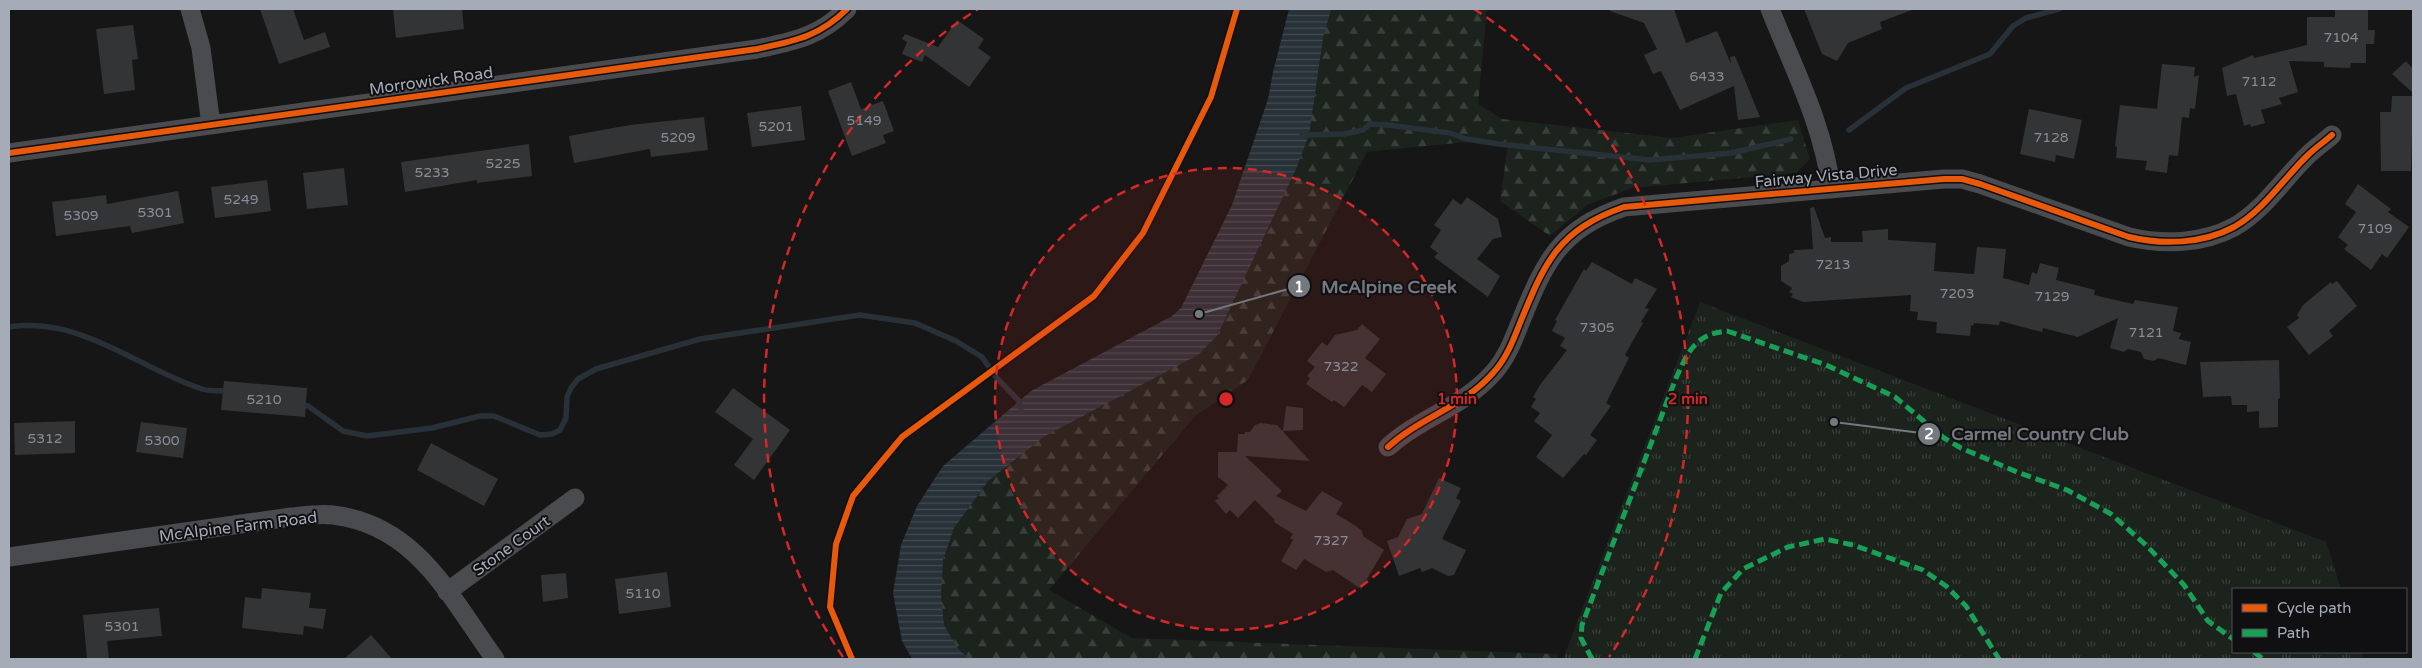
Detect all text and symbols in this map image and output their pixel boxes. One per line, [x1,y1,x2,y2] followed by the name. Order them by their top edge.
[2323,29,2359,46] house number: 7104
[368,62,494,100] street label: Morrowick Road
[1689,68,1725,85] house number: 6433
[2241,73,2277,90] house number: 7112
[846,112,882,129] house number: 5149
[758,118,794,135] house number: 5201
[660,129,696,146] house number: 5209
[2033,129,2069,146] house number: 7128
[485,155,521,172] house number: 5225
[1754,160,1898,192] street label: Fairway Vista Drive
[414,164,450,181] house number: 5233
[223,191,259,208] house number: 5249
[137,204,173,221] house number: 5301
[63,207,99,224] house number: 5309
[2357,220,2393,237] house number: 7109
[1815,256,1851,273] house number: 7213
[1286,270,1467,303] callout: McAlpine Creek
[1321,276,1457,298] text: McAlpine Creek
[1294,278,1304,296] text: 1
[1939,285,1975,302] house number: 7203
[2034,288,2070,305] house number: 7129
[1579,319,1615,336] house number: 7305
[2128,324,2164,341] house number: 7121
[1323,358,1359,375] house number: 7322
[1217,390,1235,408] centre of rings
[1437,390,1477,408] text: 1 min
[1668,390,1708,408] text: 2 min
[246,391,282,408] house number: 5210
[1916,417,2139,450] callout: Carmel Country Club
[1951,423,2129,445] text: Carmel Country Club
[1924,425,1934,443] text: 2
[27,430,63,447] house number: 5312
[144,432,180,449] house number: 5300
[158,507,318,547] street label: McAlpine Farm Road
[469,511,554,581] street label: Stone Court
[1313,532,1349,549] house number: 7327
[625,585,661,602] house number: 5110
[2232,588,2407,653] legend
[2277,599,2351,617] text: Cycle path
[104,618,140,635] house number: 5301
[2277,624,2310,642] text: Path

